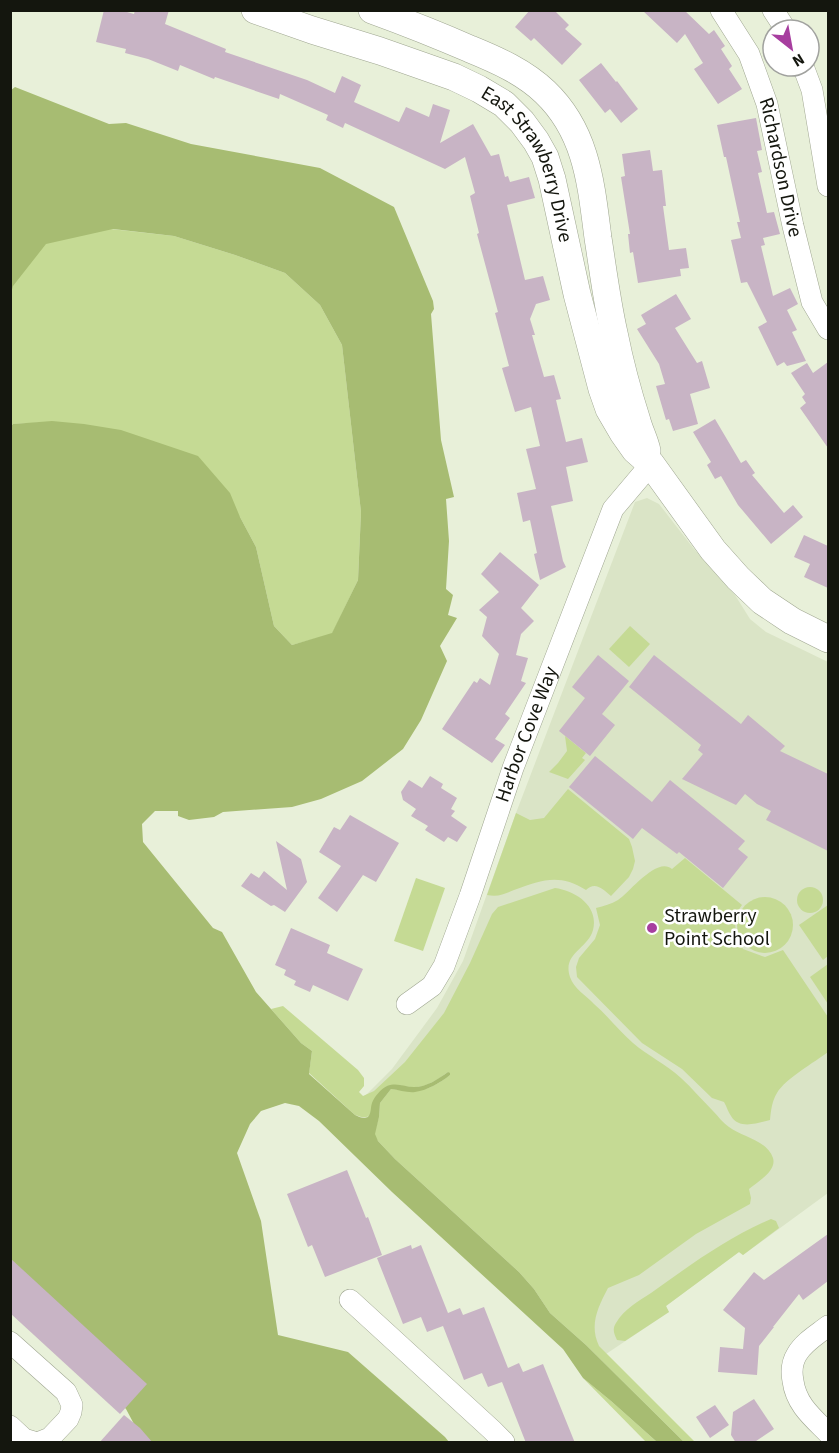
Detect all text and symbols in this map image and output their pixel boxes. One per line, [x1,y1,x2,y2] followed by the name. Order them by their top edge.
[761,18,821,78] north arrow
[788,48,808,72] text: N
[476,79,579,245] street label: East Strawberry Drive
[752,93,809,240] street label: Richardson Drive
[488,662,565,806] street label: Harbor Cove Way
[664,902,770,953] place label: Strawberry Point School
[645,921,659,935] marker: Strawberry Point School

